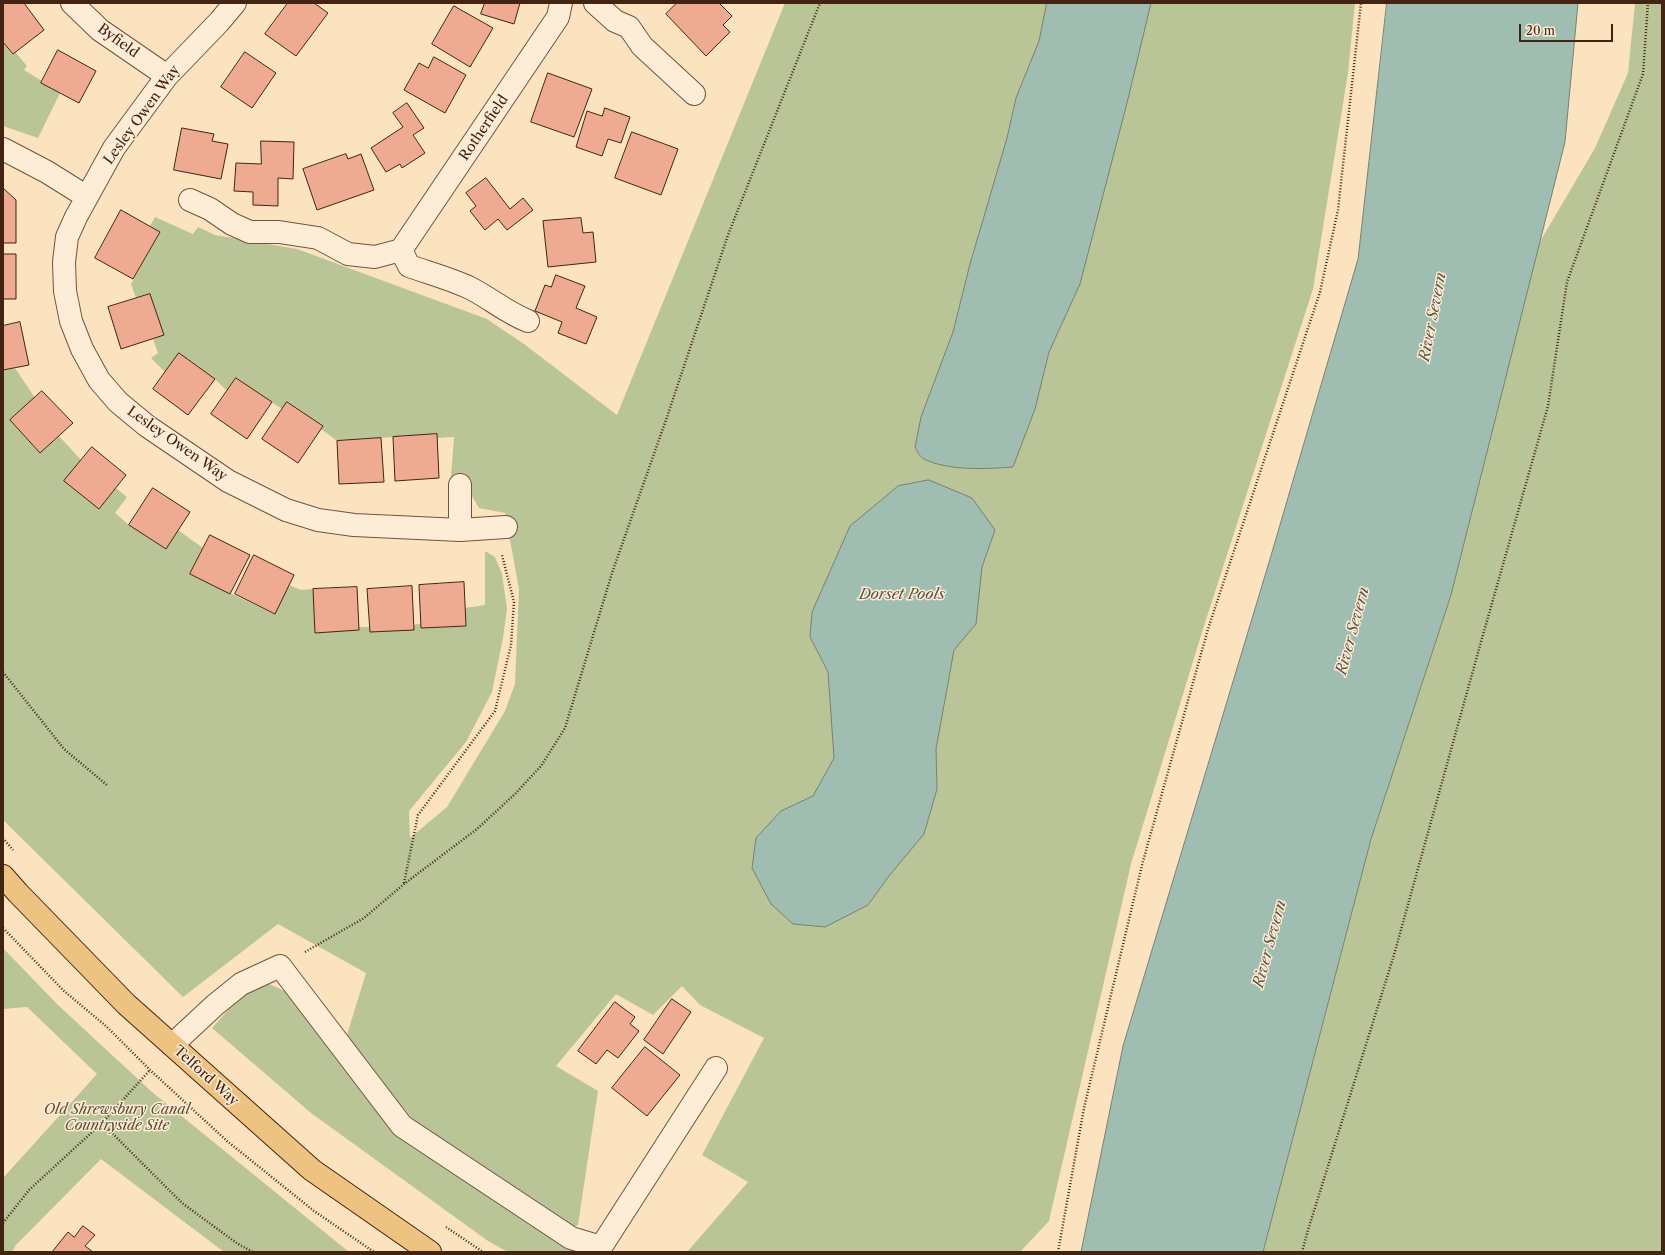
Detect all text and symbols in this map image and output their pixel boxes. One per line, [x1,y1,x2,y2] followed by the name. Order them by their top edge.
[1521,16,1615,42] scale bar
[94,20,142,62] street label: Byfield
[1526,23,1555,38] text: 20 m
[100,62,184,168] street label: Lesley Owen Way
[456,92,512,164] street label: Rotherfield
[1416,271,1450,363] water label: River Severn
[124,403,230,485] street label: Lesley Owen Way
[1333,585,1373,677] water label: River Severn
[859,586,945,604] water label: Dorset Pools
[1250,898,1290,990] water label: River Severn
[170,1043,242,1109] street label: Telford Way
[44,1102,190,1134] park label: Old Shrewsbury Canal Countryside Site

